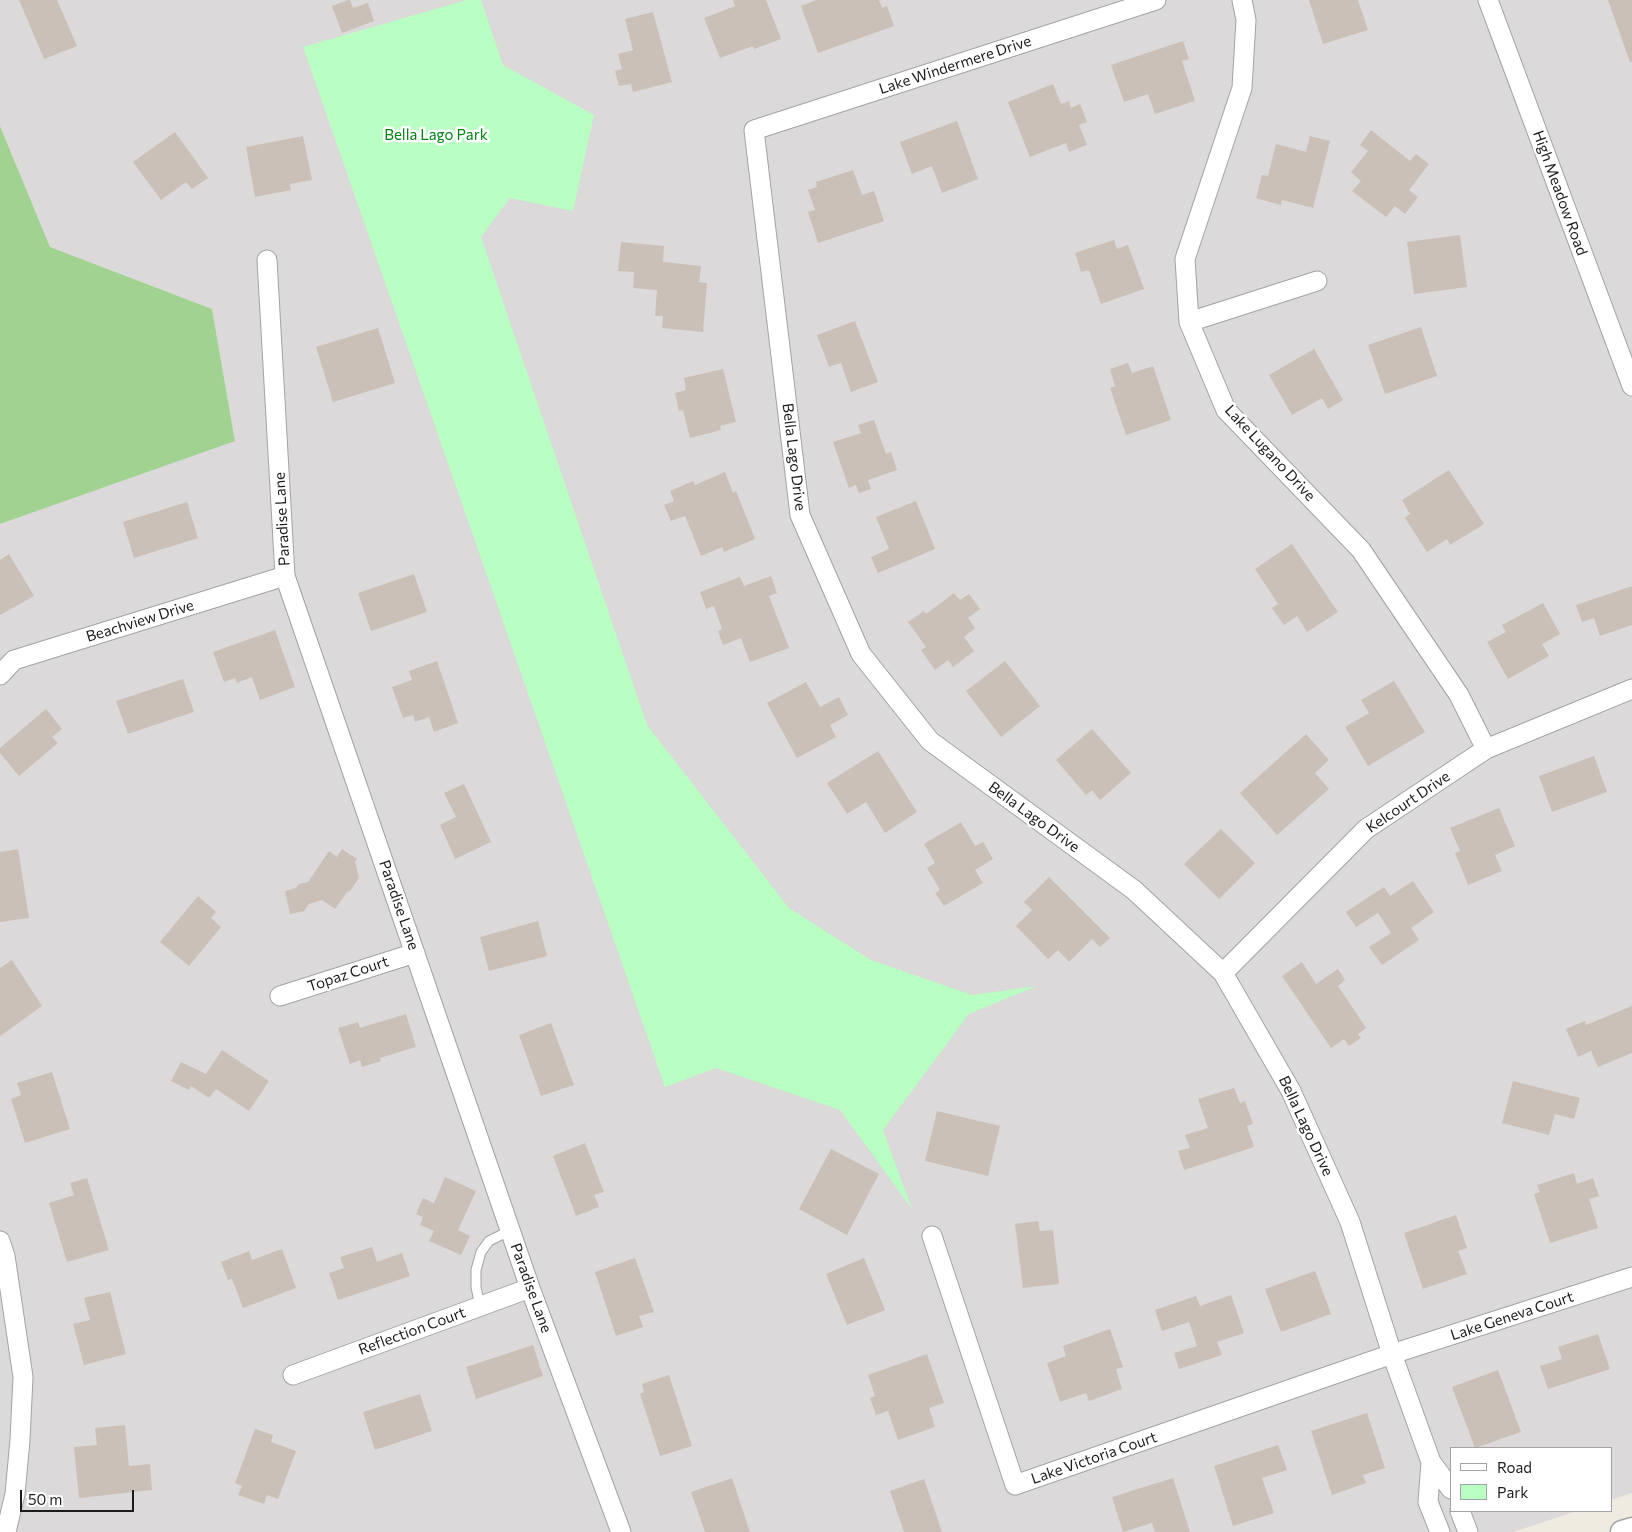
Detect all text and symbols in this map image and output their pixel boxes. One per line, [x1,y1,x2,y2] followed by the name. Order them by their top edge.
[877,32,1033,98] street label: Lake Windermere Drive
[384,126,488,144] park label: Bella Lago Park
[1529,128,1591,258] street label: High Meadow Road
[1221,401,1319,505] street label: Lake Lugano Drive
[778,402,810,512] street label: Bella Lago Drive
[271,472,293,566] street label: Paradise Lane
[84,596,196,646] street label: Beachview Drive
[1363,767,1453,837] street label: Kelcourt Drive
[985,778,1083,856] street label: Bella Lago Drive
[375,858,423,952] street label: Paradise Lane
[305,952,391,996] street label: Topaz Court
[1275,1073,1337,1179] street label: Bella Lago Drive
[506,1241,556,1335] street label: Paradise Lane
[1448,1288,1576,1344] street label: Lake Geneva Court
[356,1303,468,1359] street label: Reflection Court
[1029,1428,1159,1488] street label: Lake Victoria Court
[1450,1447,1612,1512] legend
[1497,1458,1532,1476] text: Road
[22,1480,136,1512] scale bar
[1497,1483,1528,1501] text: Park
[28,1490,62,1508] text: 50 m

